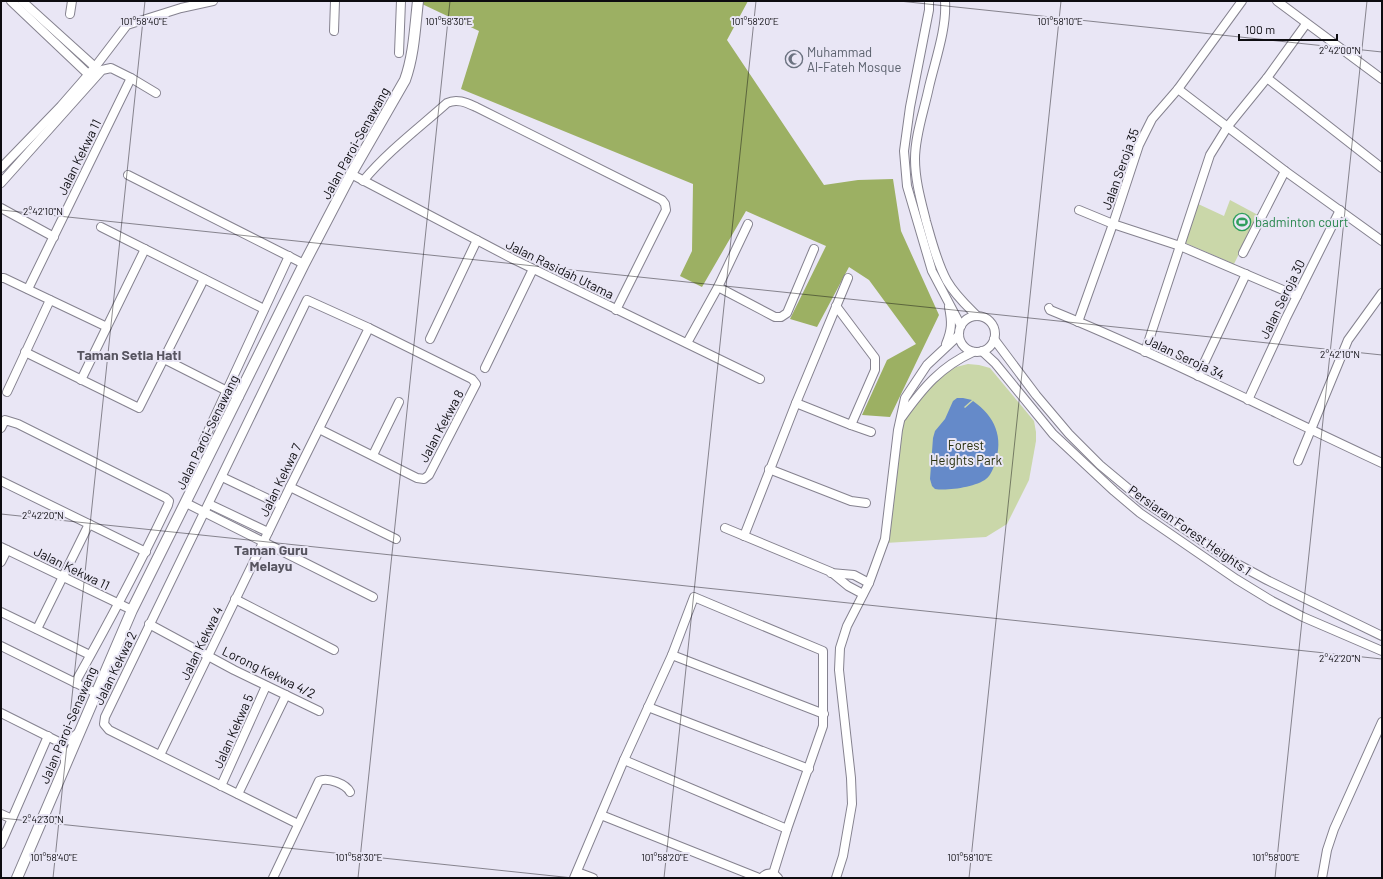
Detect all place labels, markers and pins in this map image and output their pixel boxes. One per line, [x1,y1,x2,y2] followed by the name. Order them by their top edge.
[807,44,901,75] place label: Muhammad Al-Fateh Mosque
[784,49,804,69] mosque icon: Muhammad Al-Fateh Mosque
[1232,212,1252,232] sports icon: badminton court
[1255,214,1349,230] place label: badminton court

